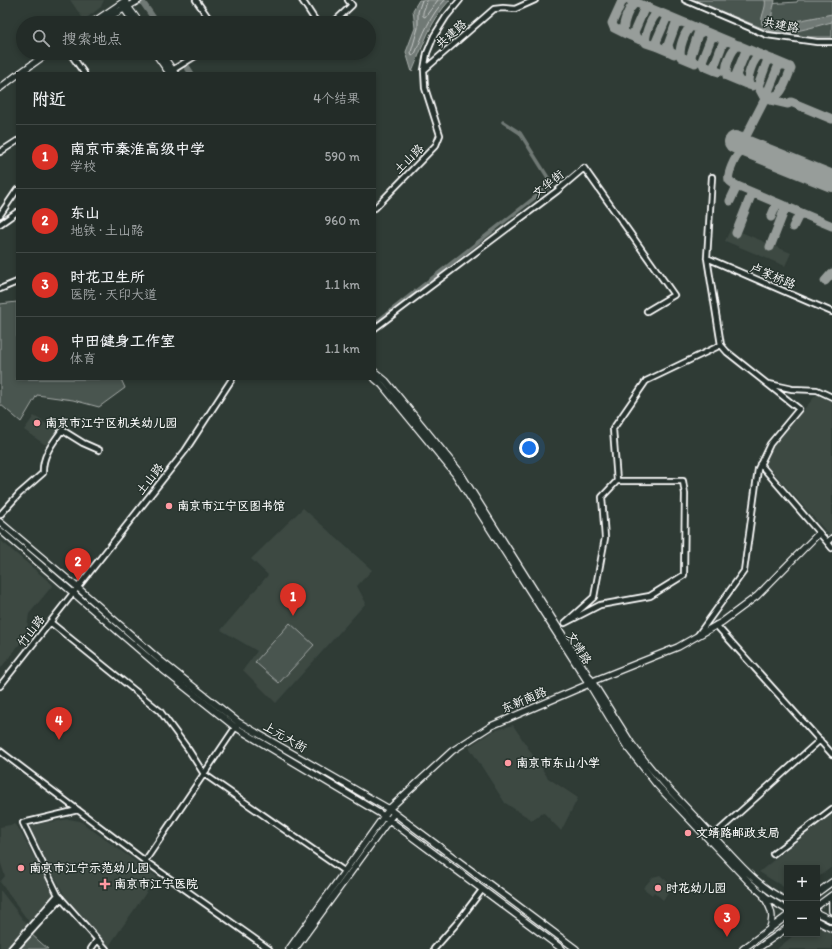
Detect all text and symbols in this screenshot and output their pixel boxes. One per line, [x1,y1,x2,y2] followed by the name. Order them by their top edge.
[762,15,800,35] street label: 共建路
[16,16,376,60] search box
[433,17,469,51] street label: 共建路
[30,27,52,49] icon: search
[62,30,122,48] text: 搜索地点
[32,89,66,109] text: 附近
[313,91,360,106] text: 4个结果
[70,140,205,158] text: 南京市秦淮高级中学
[391,141,427,177] street label: 土山路
[42,149,48,164] text: 1
[325,149,360,164] text: 590 m
[70,159,96,174] text: 学校
[530,167,566,201] street label: 文华街
[70,204,100,222] text: 东山
[42,213,48,228] text: 2
[324,213,360,228] text: 960 m
[70,223,144,238] text: 地铁 · 土山路
[748,260,798,292] street label: 卢家桥路
[70,268,145,286] text: 时花卫生所
[41,277,49,292] text: 3
[325,277,360,292] text: 1.1 km
[70,287,157,302] text: 医院 · 天印大道
[70,332,175,350] text: 中田健身工作室
[41,341,49,356] text: 4
[325,341,360,356] text: 1.1 km
[70,351,96,366] text: 体育
[45,416,177,430] place label: 南京市江宁区机关幼儿园
[32,418,42,428] marker: 南京市江宁区机关幼儿园
[519,438,539,458] your location
[133,461,167,497] street label: 土山路
[177,499,285,513] place label: 南京市江宁区图书馆
[164,501,174,511] marker: 南京市江宁区图书馆
[65,548,91,581] pin: 2
[280,583,306,616] pin: 1
[14,613,48,649] street label: 竹山路
[564,629,594,667] street label: 文靖路
[499,684,549,716] street label: 东新南路
[46,707,72,740] pin: 4
[261,719,309,755] street label: 上元大街
[516,756,600,770] place label: 南京市东山小学
[503,758,513,768] marker: 南京市东山小学
[696,826,780,840] place label: 文靖路邮政支局
[683,828,693,838] marker: 文靖路邮政支局
[29,861,149,875] place label: 南京市江宁示范幼儿园
[16,863,26,873] marker: 南京市江宁示范幼儿园
[784,865,820,937] map controls
[784,865,820,901] button: +
[114,877,198,891] place label: 南京市江宁医院
[99,878,111,890] marker: 南京市江宁医院
[666,881,726,895] place label: 时花幼儿园
[653,883,663,893] marker: 时花幼儿园
[784,901,820,937] button: −
[714,904,740,937] pin: 3

